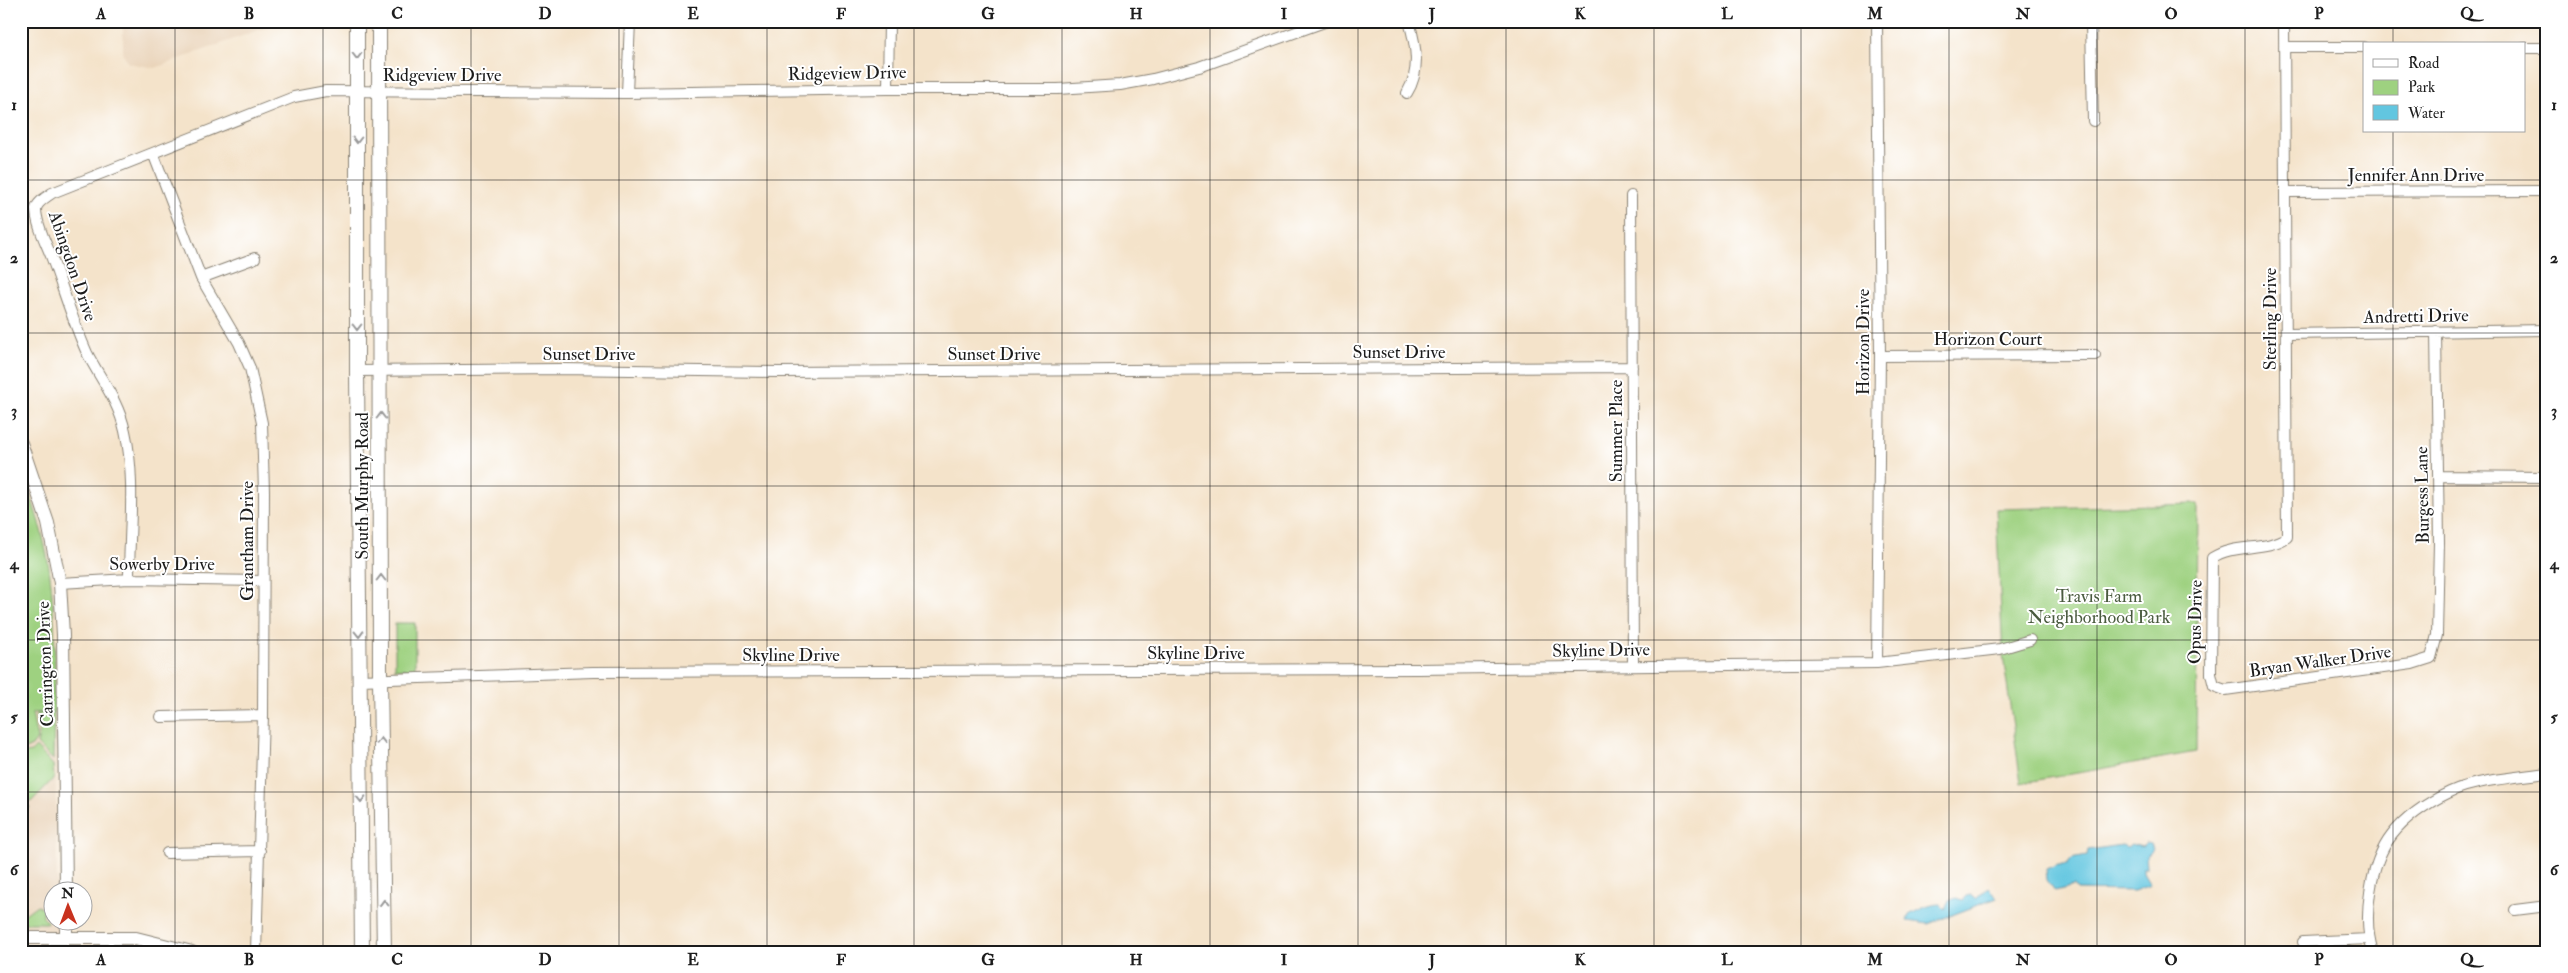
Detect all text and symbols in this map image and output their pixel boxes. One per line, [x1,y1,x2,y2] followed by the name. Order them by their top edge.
[95,4,107,24] text: A
[244,4,254,24] text: B
[391,4,403,24] text: C
[538,4,552,24] text: D
[687,4,699,24] text: E
[836,4,846,24] text: F
[981,4,995,24] text: G
[1129,4,1143,24] text: H
[1281,4,1288,24] text: I
[1428,4,1436,25] text: J
[1574,4,1586,24] text: K
[1721,4,1733,24] text: L
[1866,4,1883,24] text: M
[2015,4,2031,24] text: N
[2164,4,2178,24] text: O
[2314,4,2324,24] text: P
[2460,4,2484,24] text: Q
[2363,42,2526,132] legend
[352,52,362,60] one-way arrow
[2408,54,2440,73] text: Road
[787,61,907,86] street label: Ridgeview Drive
[383,64,502,87] street label: Ridgeview Drive
[2408,78,2435,97] text: Park
[11,95,17,115] text: 1
[2551,95,2557,115] text: 1
[2407,104,2445,123] text: Water
[352,136,362,144] one-way arrow
[2347,164,2485,187] street label: Jennifer Ann Drive
[43,207,102,325] street label: Abingdon Drive
[10,248,18,268] text: 2
[2550,248,2558,268] text: 2
[2259,267,2282,370] street label: Sterling Drive
[1852,288,1875,395] street label: Horizon Drive
[2362,304,2469,329] street label: Andretti Drive
[352,324,362,331] one-way arrow
[1934,328,2043,351] street label: Horizon Court
[1352,341,1446,364] street label: Sunset Drive
[542,343,636,366] street label: Sunset Drive
[947,343,1041,366] street label: Sunset Drive
[1605,379,1628,482] street label: Summer Place
[11,401,17,421] text: 3
[2551,401,2557,421] text: 3
[376,411,386,419] one-way arrow
[351,412,374,560] street label: South Murphy Road
[2410,446,2435,544] street label: Burgess Lane
[236,481,259,601] street label: Grantham Drive
[109,553,215,576] street label: Sowerby Drive
[9,554,20,574] text: 4
[2549,554,2560,574] text: 4
[376,574,386,582] one-way arrow
[2183,579,2208,664] street label: Opus Drive
[2028,585,2171,629] park label: Travis Farm Neighborhood Park
[32,600,59,727] street label: Carrington Drive
[354,631,364,639] one-way arrow
[1552,638,1651,663] street label: Skyline Drive
[2248,640,2393,683] street label: Bryan Walker Drive
[1147,642,1245,665] street label: Skyline Drive
[742,644,840,667] street label: Skyline Drive
[10,707,18,727] text: 5
[2550,707,2558,727] text: 5
[376,736,386,744] one-way arrow
[356,796,366,803] one-way arrow
[10,860,20,880] text: 6
[2550,860,2560,880] text: 6
[42,880,92,930] north arrow
[60,885,75,902] text: N
[378,899,389,907] one-way arrow
[95,950,107,970] text: A
[244,950,254,970] text: B
[391,950,403,970] text: C
[538,950,552,970] text: D
[687,950,699,970] text: E
[836,950,846,970] text: F
[981,950,995,970] text: G
[1129,950,1143,970] text: H
[1281,950,1288,970] text: I
[1428,950,1436,971] text: J
[1574,950,1586,970] text: K
[1721,950,1733,970] text: L
[1866,950,1883,970] text: M
[2015,950,2031,970] text: N
[2164,950,2178,970] text: O
[2314,950,2324,970] text: P
[2460,950,2484,970] text: Q

